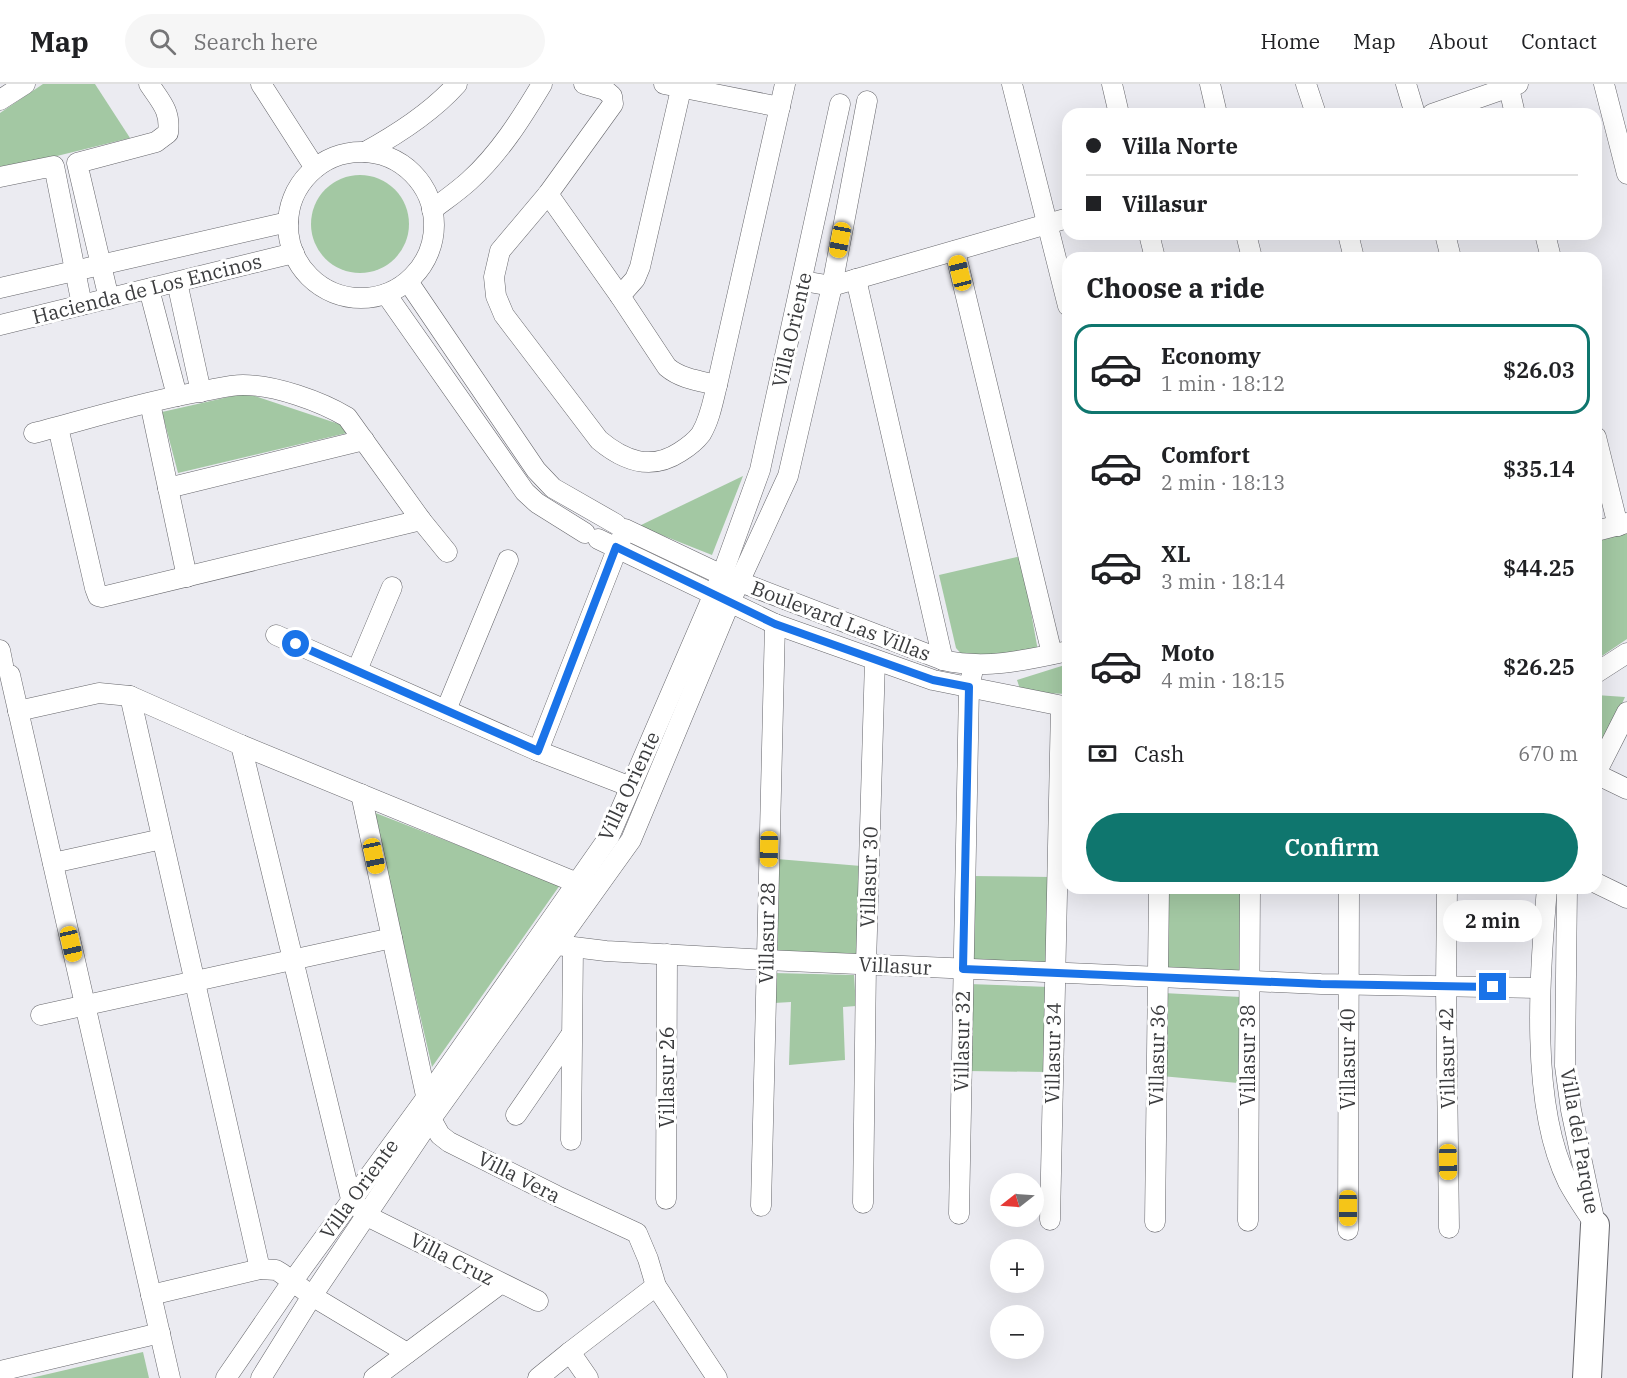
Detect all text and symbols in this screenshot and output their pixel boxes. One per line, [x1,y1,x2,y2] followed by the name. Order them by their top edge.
[125,14,545,68] search box
[30,23,89,60] text: Map
[146,25,179,58] icon: search
[194,27,318,56] text: Search here
[1260,27,1320,55] text: Home
[1353,27,1396,55] text: Map
[1429,27,1488,55] text: About
[1521,27,1597,55] text: Contact
[1122,131,1238,160] text: Villa Norte
[1122,189,1207,218] text: Villasur
[828,221,852,259] car
[29,247,264,330] street label: Hacienda de Los Encinos
[947,253,973,293] car
[765,270,818,390] street label: Villa Oriente
[1086,270,1265,305] text: Choose a ride
[1161,341,1261,370] text: Economy
[1089,342,1143,396] icon: car
[1503,355,1575,384] text: $26.03
[1161,370,1285,397] text: 1 min · 18:12
[1161,440,1250,469] text: Comfort
[1089,441,1143,495] icon: car
[1503,454,1575,483] text: $35.14
[1161,469,1285,496] text: 2 min · 18:13
[1161,539,1191,568] text: XL
[1089,540,1143,594] icon: car
[1503,553,1575,582] text: $44.25
[1161,568,1285,595] text: 3 min · 18:14
[748,574,935,667] street label: Boulevard Las Villas
[282,630,309,657] route start
[1161,638,1215,667] text: Moto
[1089,639,1143,693] icon: car
[1503,652,1575,681] text: $26.25
[1161,667,1285,694] text: 4 min · 18:15
[591,727,666,845] street label: Villa Oriente
[1086,737,1119,770] icon: cash
[1134,739,1185,768] text: Cash
[1518,740,1578,767] text: 670 m
[1086,813,1578,882] button: Confirm
[853,826,884,928] street label: Villasur 30
[760,831,778,867] car
[361,837,387,875] car
[752,882,781,984] street label: Villasur 28
[1444,900,1543,942] callout: 2 min
[1465,907,1520,934] text: 2 min
[58,924,84,964] car
[858,950,932,981] street label: Villasur
[1479,973,1506,1000] route end
[947,990,976,1092] street label: Villasur 32
[1038,1002,1067,1104] street label: Villasur 34
[1142,1004,1171,1106] street label: Villasur 36
[1234,1004,1261,1106] street label: Villasur 38
[1432,1007,1461,1109] street label: Villasur 42
[1334,1008,1361,1110] street label: Villasur 40
[653,1026,680,1128] street label: Villasur 26
[1554,1066,1607,1216] street label: Villa del Parque
[313,1133,404,1244] street label: Villa Oriente
[473,1144,565,1209] street label: Villa Vera
[1439,1144,1457,1180] car
[990,1173,1044,1227] north arrow
[990,1173,1044,1359] map controls
[1339,1190,1357,1226] car
[405,1226,499,1291] street label: Villa Cruz
[990,1239,1044,1293] button: +
[990,1305,1044,1359] button: −

